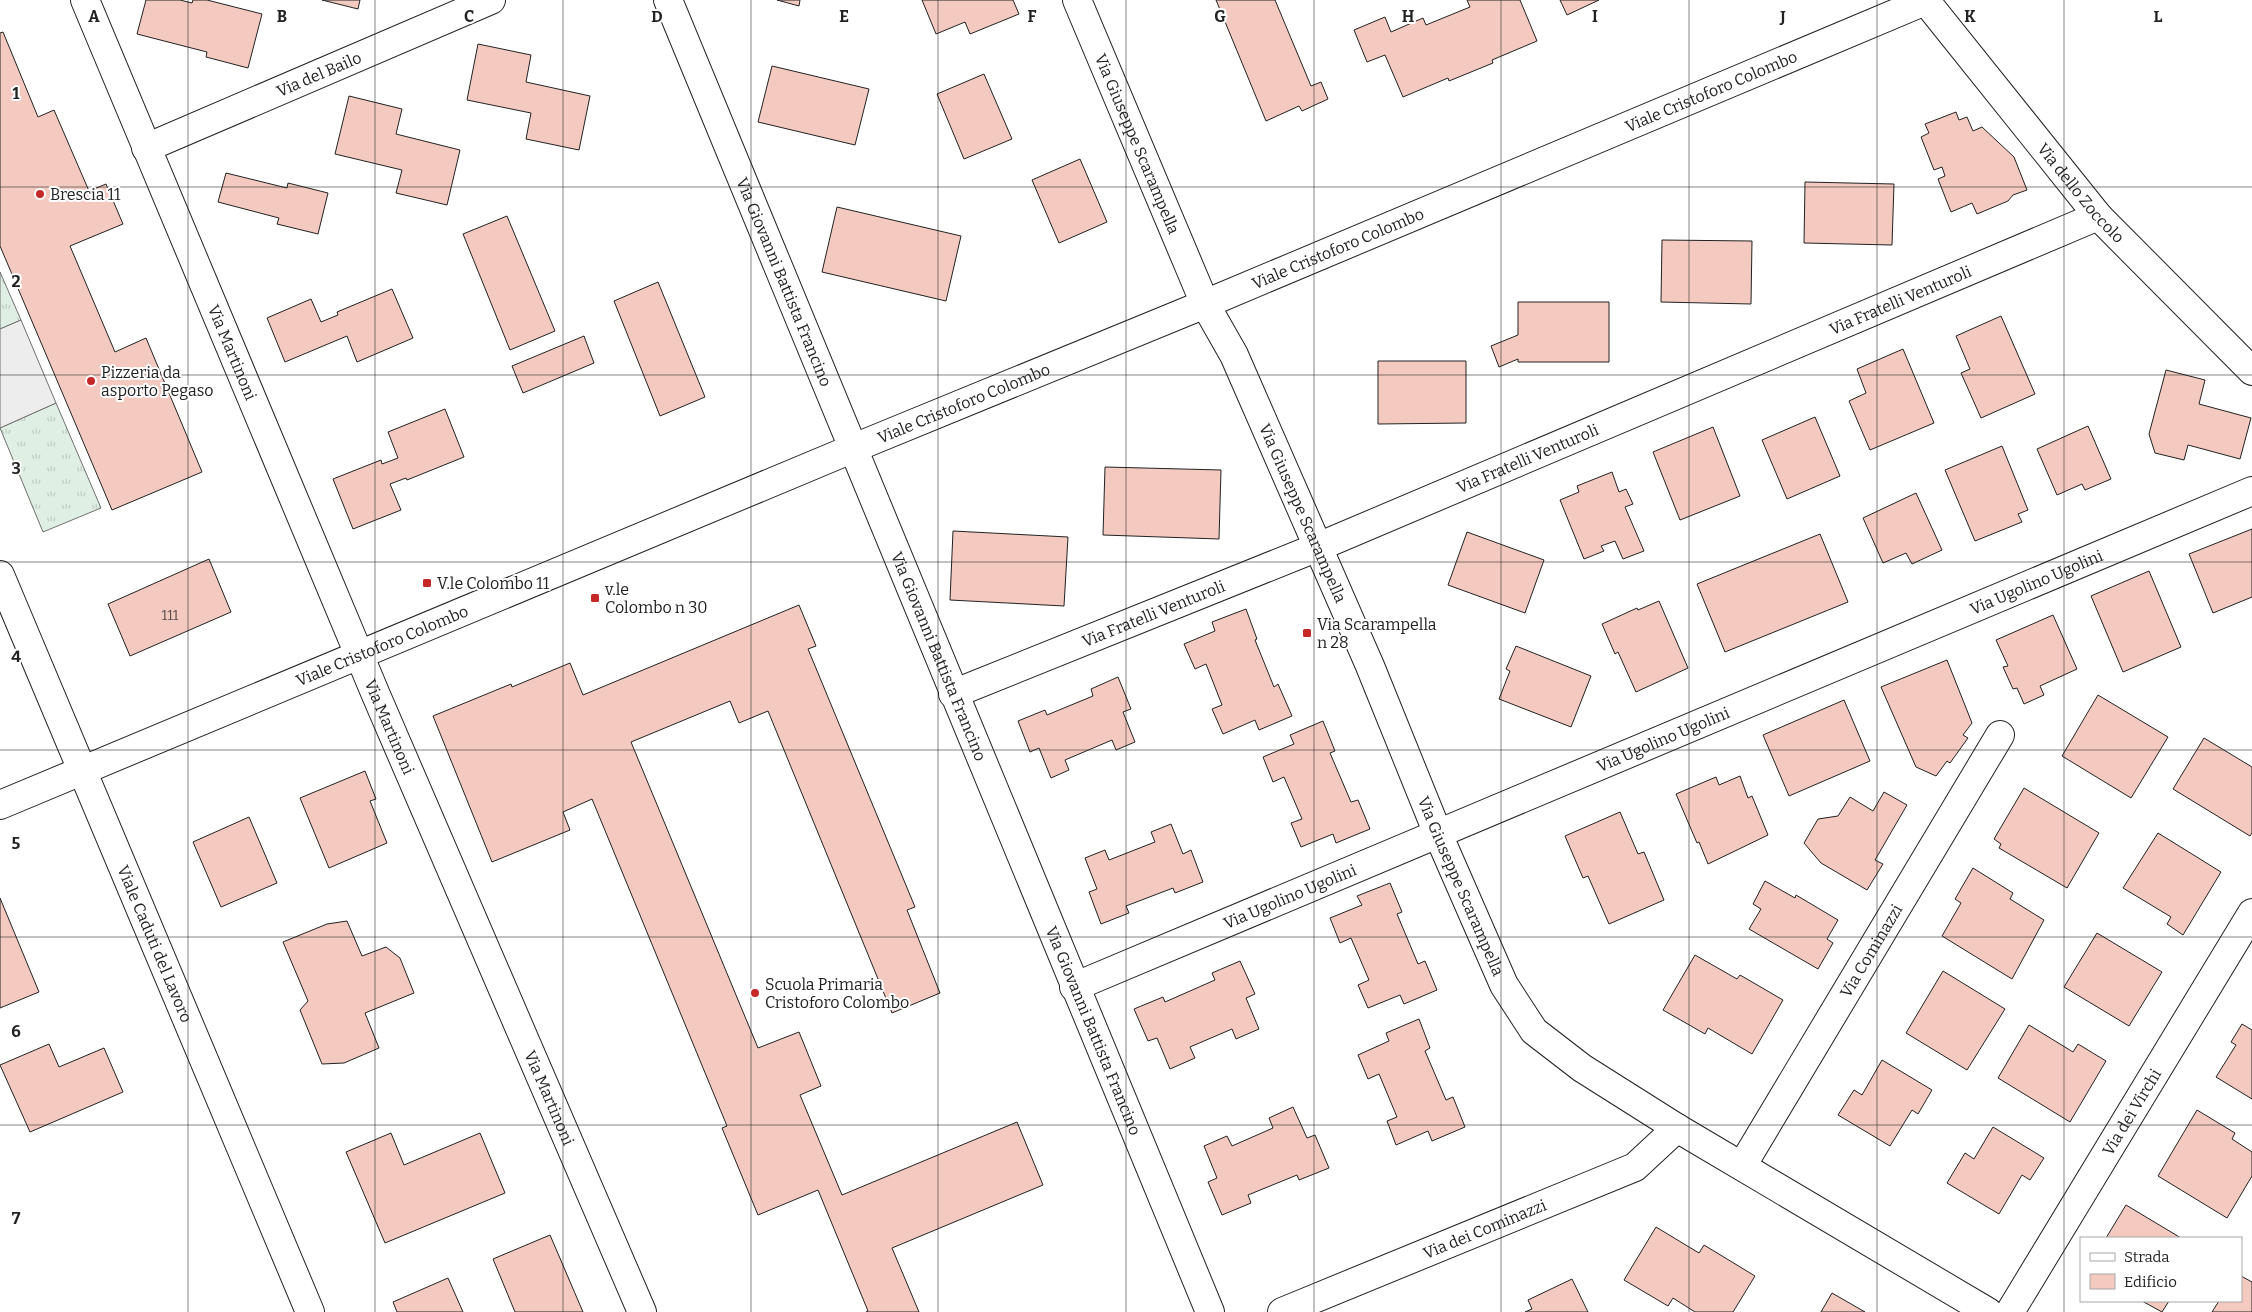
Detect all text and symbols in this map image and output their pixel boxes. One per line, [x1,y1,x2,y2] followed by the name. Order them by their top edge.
[88,7,100,26] text: A
[277,7,287,26] text: B
[464,7,474,26] text: C
[651,7,663,26] text: D
[839,7,849,26] text: E
[1028,7,1037,26] text: F
[1214,7,1226,26] text: G
[1402,7,1415,26] text: H
[1592,7,1598,26] text: I
[1779,7,1786,26] text: J
[1964,7,1976,26] text: K
[2154,7,2163,26] text: L
[1622,47,1800,136] street label: Viale Cristoforo Colombo
[274,48,364,101] street label: Via del Bailo
[1091,51,1184,237] street label: Via Giuseppe Scarampella
[13,84,20,103] text: 1
[2033,139,2128,247] street label: Via dello Zoccolo
[732,175,836,389] street label: Via Giovanni Battista Francino
[50,185,121,204] place label: Brescia 11
[34,188,46,200] marker: Brescia 11
[1249,204,1427,293] street label: Viale Cristoforo Colombo
[1827,262,1975,339] street label: Via Fratelli Venturoli
[11,272,21,291] text: 2
[204,302,261,403] street label: Via Martinoni
[875,360,1053,447] street label: Viale Cristoforo Colombo
[101,363,214,400] place label: Pizzeria da asporto Pegaso
[85,375,97,387] marker: Pizzeria da asporto Pegaso
[1454,420,1602,497] street label: Via Fratelli Venturoli
[1255,421,1350,606] street label: Via Giuseppe Scarampella
[11,459,21,478] text: 3
[1967,546,2106,619] street label: Via Ugolino Ugolini
[887,549,990,764] street label: Via Giovanni Battista Francino
[437,574,550,593] place label: V.le Colombo 11
[1079,576,1228,651] street label: Via Fratelli Venturoli
[421,577,433,589] marker: V.le Colombo 11
[604,580,708,617] place label: v.le Colombo n 30
[589,592,601,604] marker: v.le Colombo n 30
[293,601,471,690] street label: Viale Cristoforo Colombo
[161,607,179,624] house number: 111
[1317,615,1437,652] place label: Via Scarampella n 28
[1301,627,1313,639] marker: Via Scarampella n 28
[11,647,21,666] text: 4
[360,677,418,778] street label: Via Martinoni
[1594,703,1733,776] street label: Via Ugolino Ugolini
[1414,794,1508,979] street label: Via Giuseppe Scarampella
[12,834,21,853] text: 5
[1221,860,1359,933] street label: Via Ugolino Ugolini
[113,863,196,1025] street label: Viale Caduti del Lavoro
[1836,901,1907,1001] street label: Via Cominazzi
[1042,923,1145,1138] street label: Via Giovanni Battista Francino
[765,975,909,1012] place label: Scuola Primaria Cristoforo Colombo
[749,987,761,999] marker: Scuola Primaria Cristoforo Colombo
[11,1022,21,1041] text: 6
[520,1047,578,1149] street label: Via Martinoni
[2098,1065,2165,1159] street label: Via dei Virchi
[1420,1195,1549,1263] street label: Via dei Cominazzi
[12,1209,21,1228] text: 7
[2080,1237,2242,1302] legend
[2124,1248,2170,1266] text: Strada
[2124,1273,2177,1291] text: Edificio

